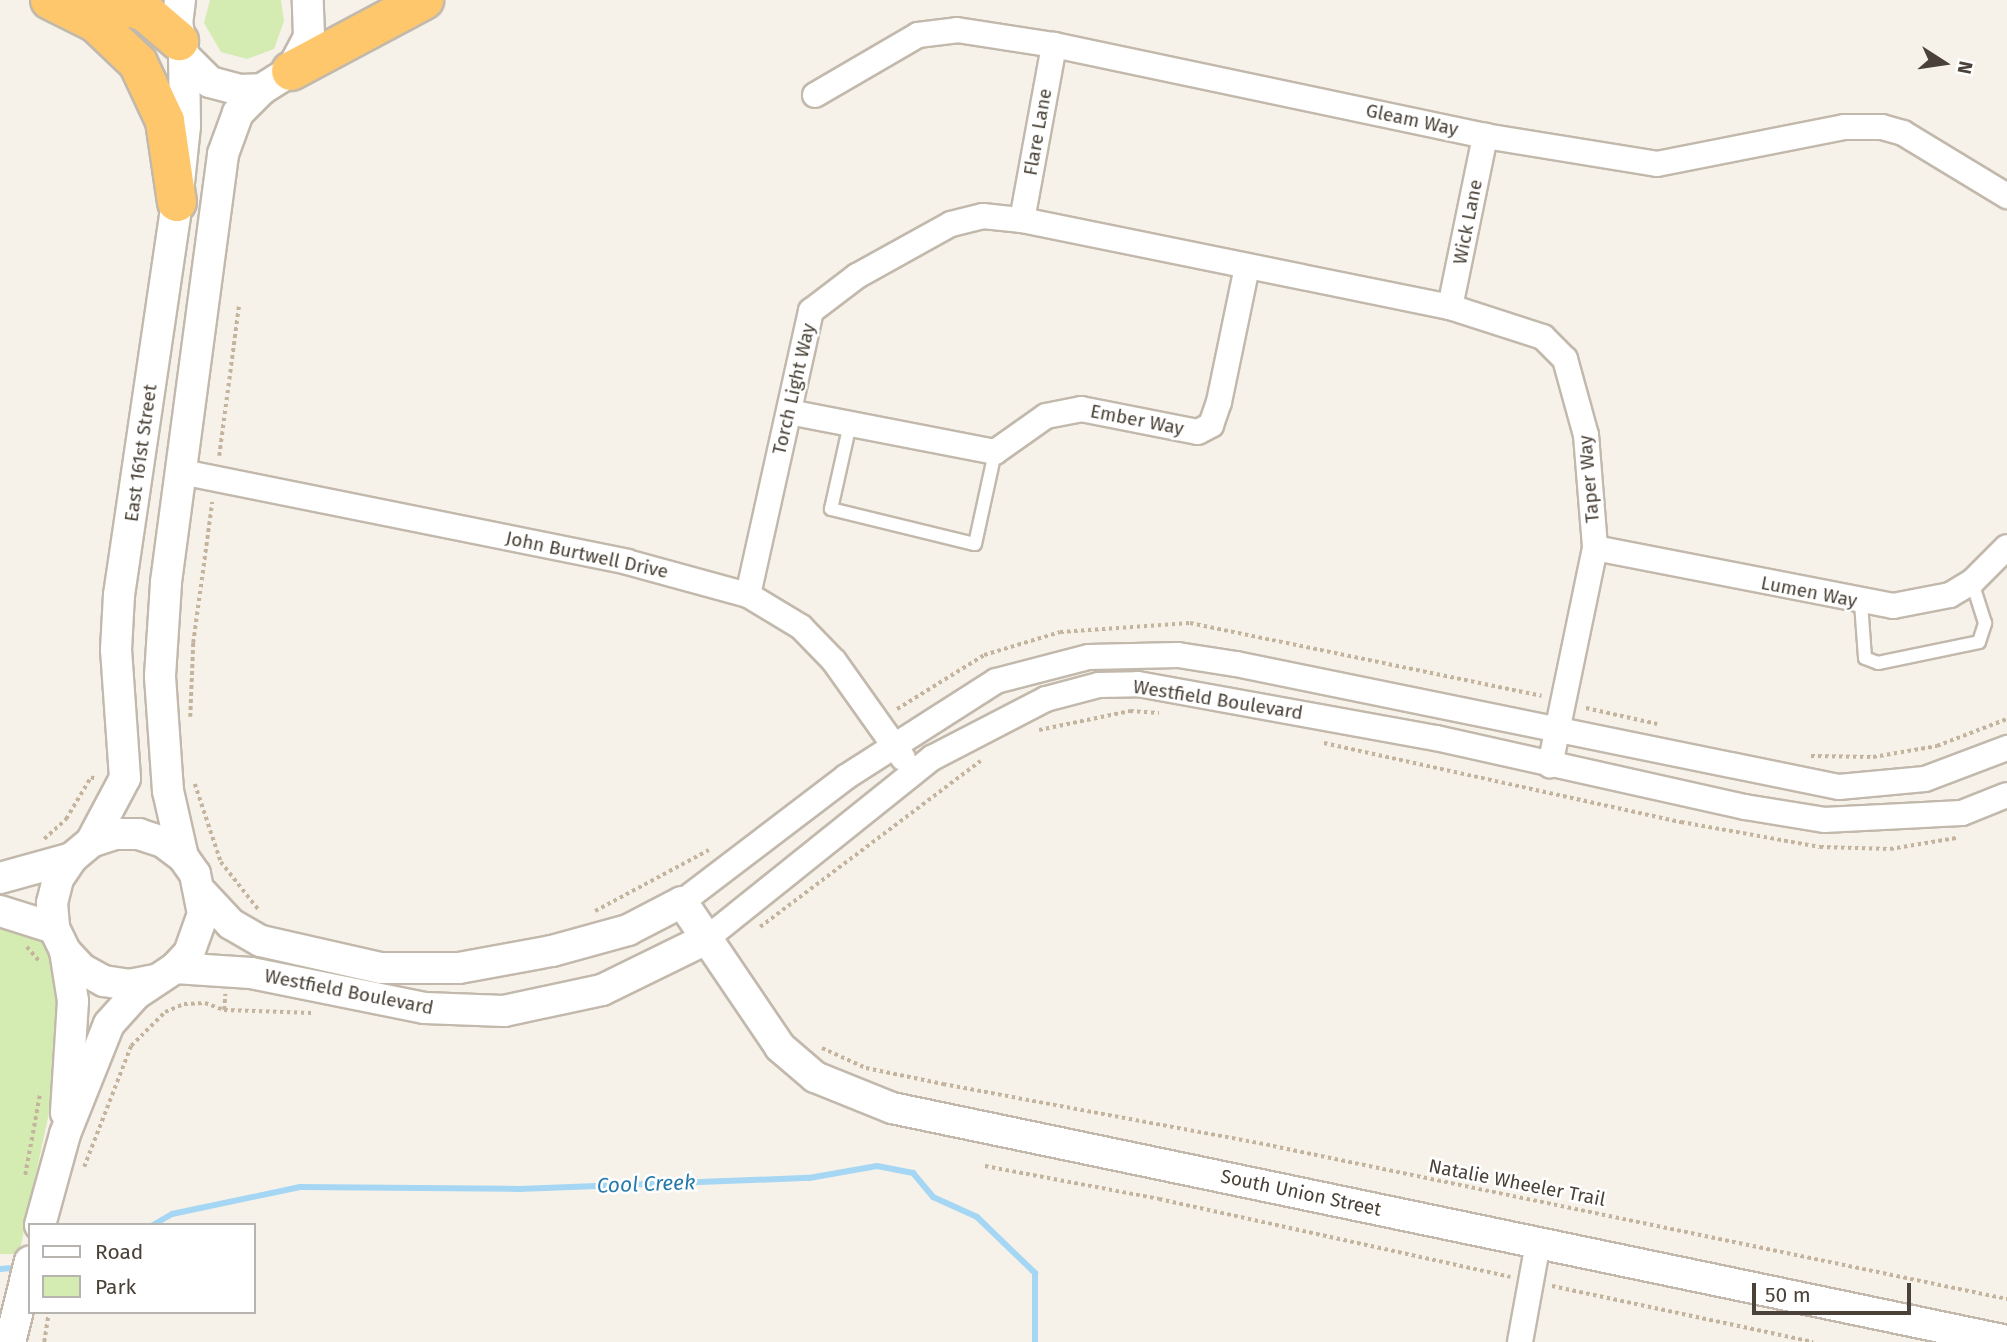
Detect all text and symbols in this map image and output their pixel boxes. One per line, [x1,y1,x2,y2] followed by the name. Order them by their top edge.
[1909,28,1979,98] north arrow
[1952,59,1978,76] text: N
[1019,87,1057,177] street label: Flare Lane
[1364,99,1460,141] street label: Gleam Way
[1449,178,1487,266] street label: Wick Lane
[768,321,820,457] street label: Torch Light Way
[120,383,162,523] street label: East 161st Street
[1088,400,1186,440] street label: Ember Way
[1574,434,1604,524] street label: Taper Way
[504,527,670,583] street label: John Burtwell Drive
[1759,572,1859,612] street label: Lumen Way
[1131,675,1305,725] street label: Westfield Boulevard
[263,964,435,1020] street label: Westfield Boulevard
[1427,1155,1607,1211] street label: Natalie Wheeler Trail
[1219,1165,1383,1221] street label: South Union Street
[596,1170,696,1198] water label: Cool Creek
[28,1223,256,1314] legend
[95,1239,143,1265] text: Road
[1755,1268,1914,1312] scale bar
[95,1274,136,1300] text: Park
[1765,1282,1811,1308] text: 50 m

